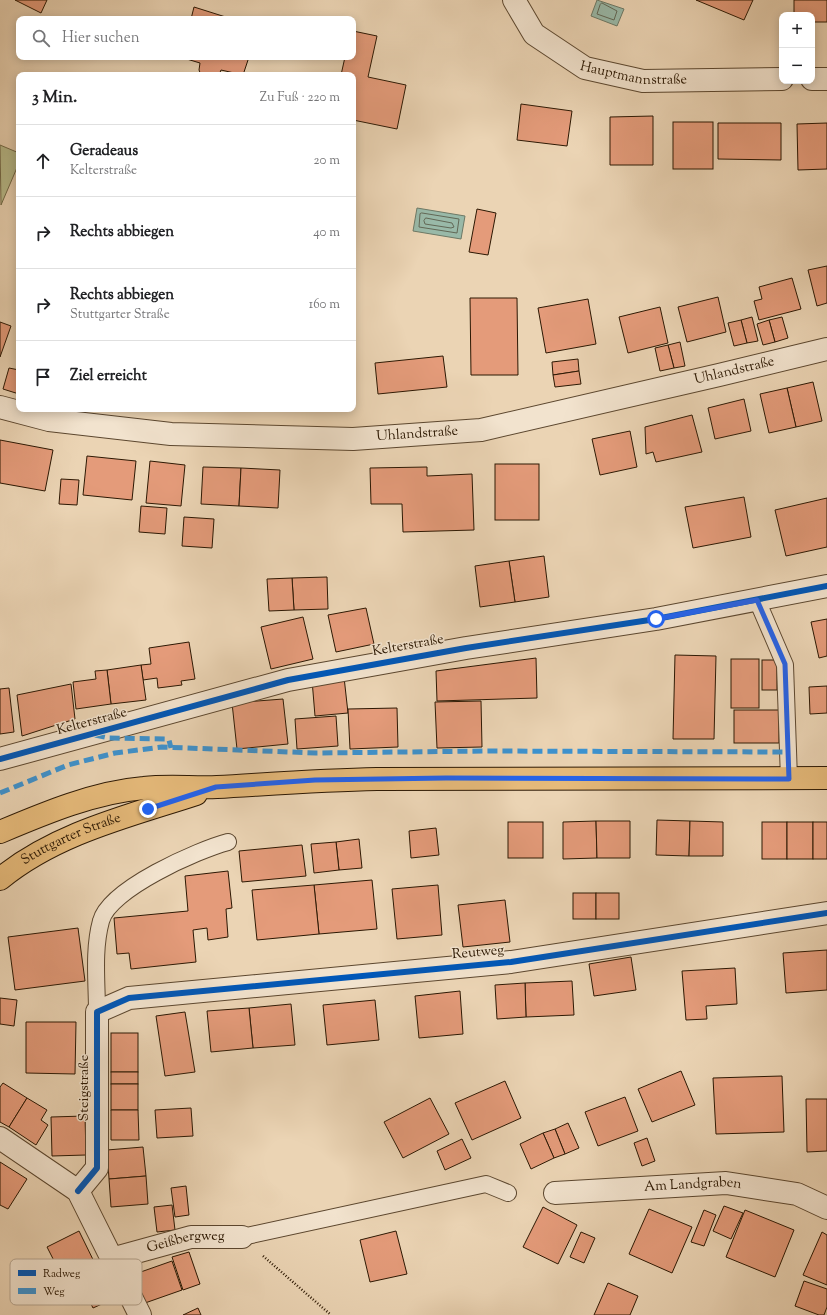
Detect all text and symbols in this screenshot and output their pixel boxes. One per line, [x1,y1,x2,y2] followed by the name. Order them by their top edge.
[779,12,815,84] map controls
[779,12,815,48] button: +
[16,16,356,60] search box
[30,27,52,49] icon: search
[62,28,140,49] text: Hier suchen
[779,48,815,84] button: −
[578,57,687,91] street label: Hauptmannstraße
[32,86,77,110] text: 3 Min.
[260,89,340,107] text: Zu Fuß · 220 m
[70,141,138,162] text: Geradeaus
[32,150,54,172] icon: ahead
[314,152,340,170] text: 20 m
[70,162,137,180] text: Kelterstraße
[32,222,54,244] icon: right
[70,222,174,243] text: Rechts abbiegen
[313,224,340,242] text: 40 m
[70,285,174,306] text: Rechts abbiegen
[32,294,54,316] icon: right
[309,296,340,314] text: 160 m
[70,306,170,324] text: Stuttgarter Straße
[692,352,777,390] street label: Uhlandstraße
[32,366,54,388] icon: arrive
[70,366,147,387] text: Ziel erreicht
[376,422,459,447] street label: Uhlandstraße
[647,610,665,628] route start
[371,630,445,662] street label: Kelterstraße
[55,703,129,741] street label: Kelterstraße
[139,800,157,818] route end
[17,809,124,871] street label: Stuttgarter Straße
[451,941,505,965] street label: Reutweg
[75,1055,95,1121] street label: Steigstraße
[643,1173,743,1198] street label: Am Landgraben
[145,1227,225,1259] street label: Geißbergweg
[10,1259,142,1305] legend
[43,1266,81,1282] text: Radweg
[43,1284,65,1300] text: Weg

